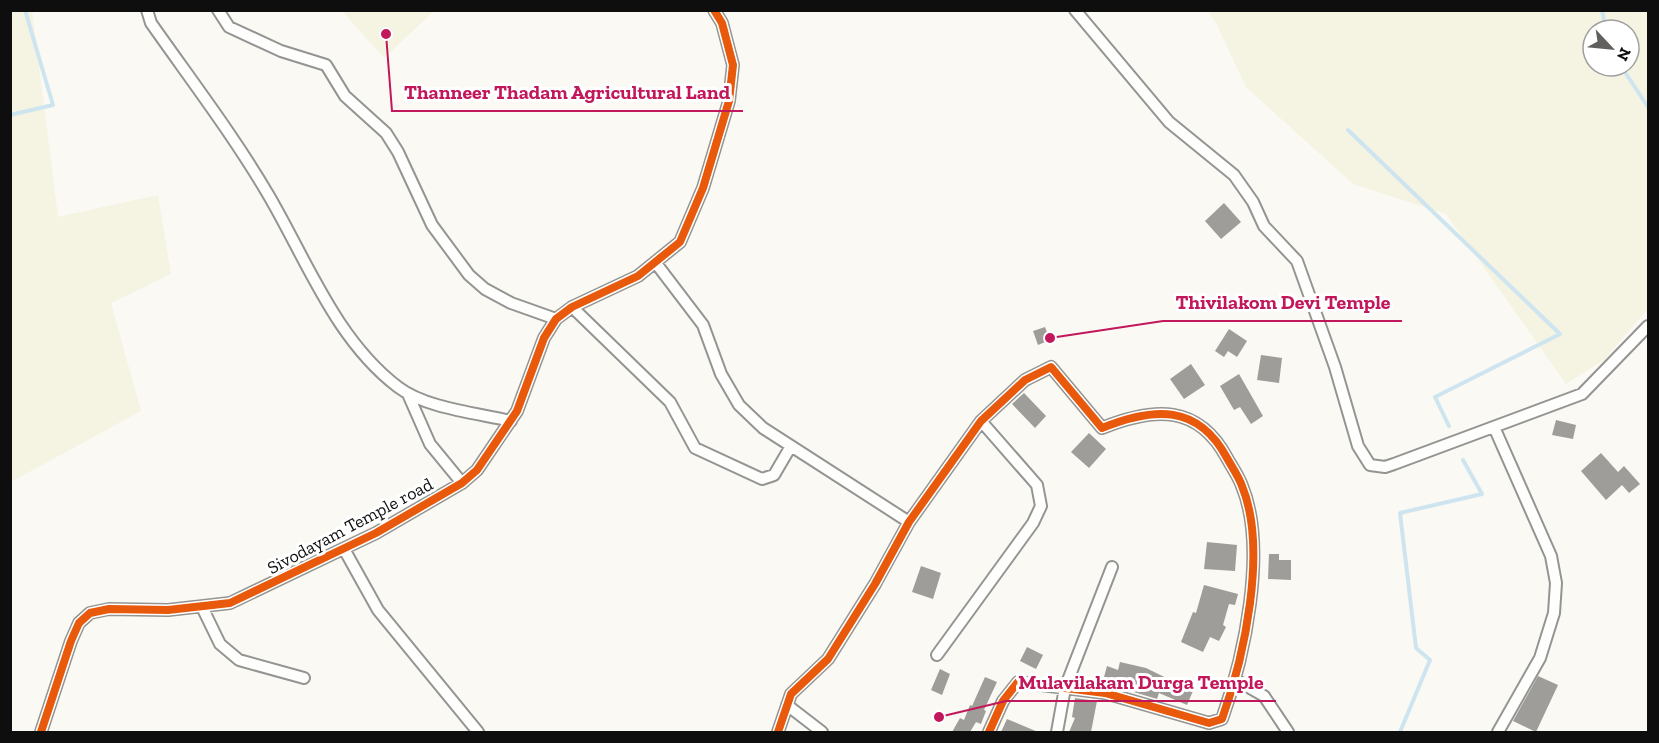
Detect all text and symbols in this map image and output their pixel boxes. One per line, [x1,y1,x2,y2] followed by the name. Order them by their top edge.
[1581,18,1641,78] north arrow
[1613,45,1635,64] text: N
[392,73,743,111] callout: Thanneer Thadam Agricultural Land
[404,80,731,104] text: Thanneer Thadam Agricultural Land
[1163,283,1402,321] callout: Thivilakom Devi Temple
[1175,290,1391,314] text: Thivilakom Devi Temple
[263,473,437,579] street label: Sivodayam Temple road
[1006,663,1276,701] callout: Mulavilakam Durga Temple
[1018,670,1264,694] text: Mulavilakam Durga Temple

